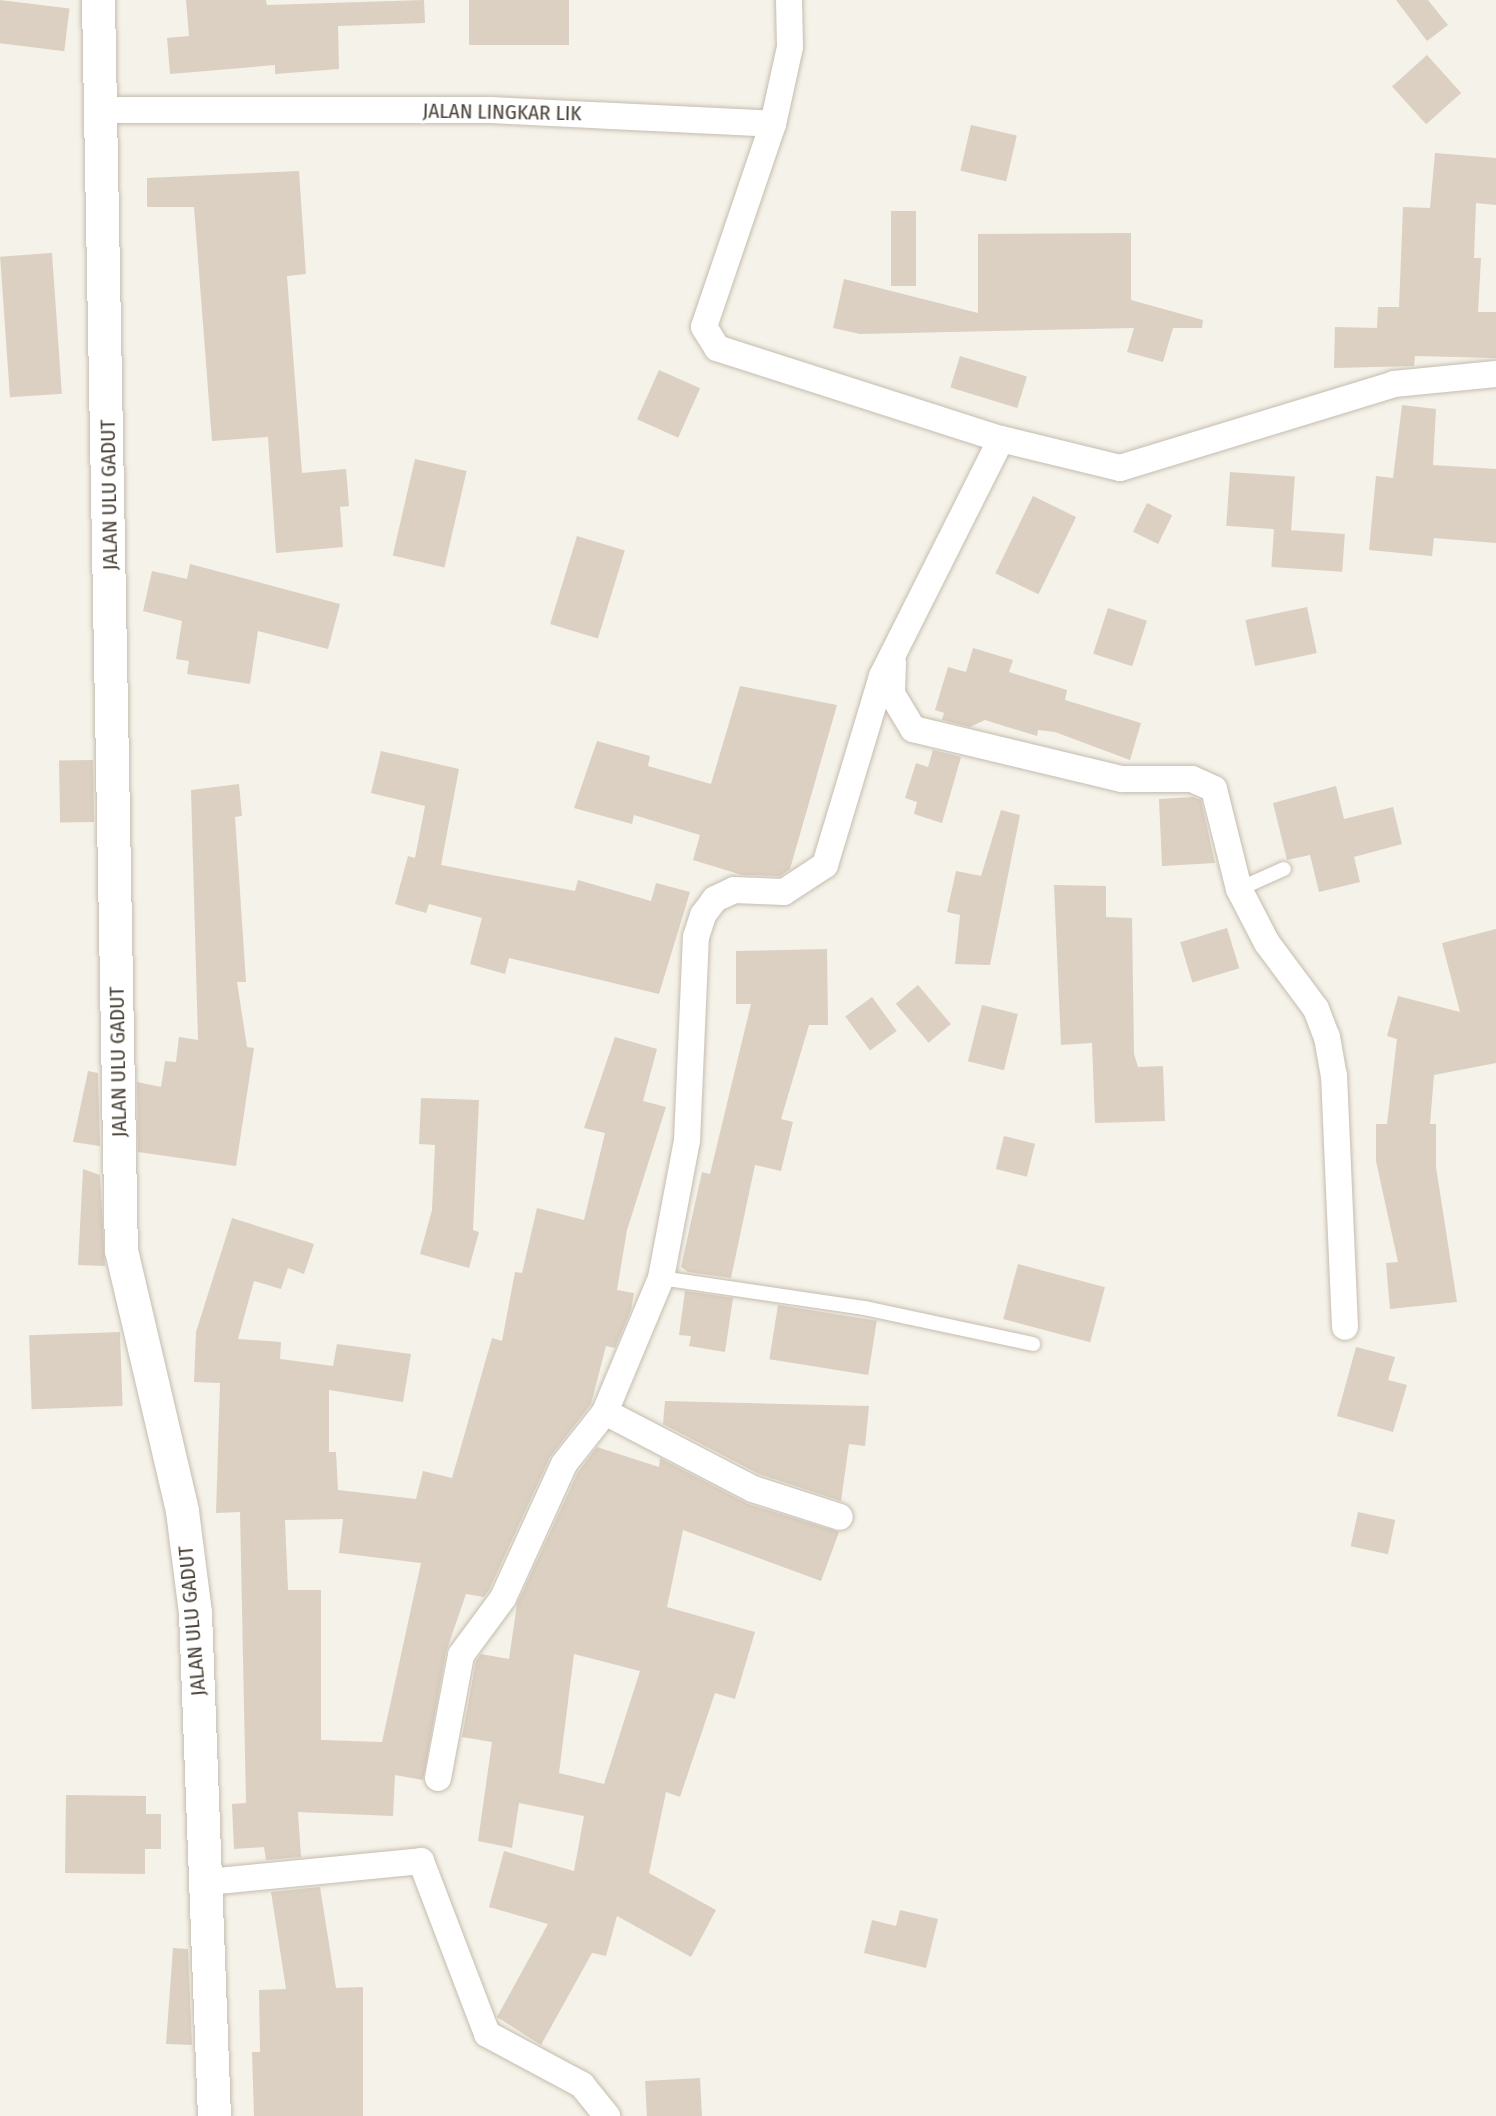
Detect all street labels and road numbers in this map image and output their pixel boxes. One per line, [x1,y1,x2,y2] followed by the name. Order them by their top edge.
[422,98,582,126] street label: JALAN LINGKAR LIK
[95,419,123,571] street label: JALAN ULU GADUT
[104,986,132,1138] street label: JALAN ULU GADUT
[173,1545,211,1697] street label: JALAN ULU GADUT

